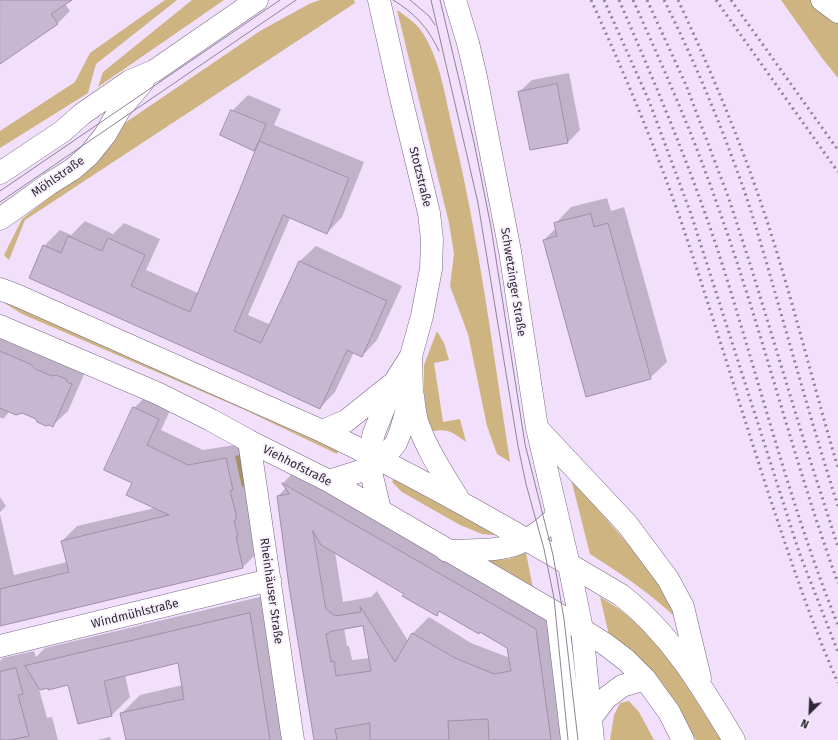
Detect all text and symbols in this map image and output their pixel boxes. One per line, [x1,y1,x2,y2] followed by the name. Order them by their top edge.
[406,145,434,209] street label: Stotzstraße
[29,154,87,200] street label: Möhlstraße
[497,226,529,338] street label: Schwetzinger Straße
[260,442,334,490] street label: Viehhofstraße
[256,537,286,645] street label: Rheinhäuser Straße
[90,596,180,632] street label: Windmühlstraße
[790,692,830,732] north arrow
[799,716,811,731] text: N

